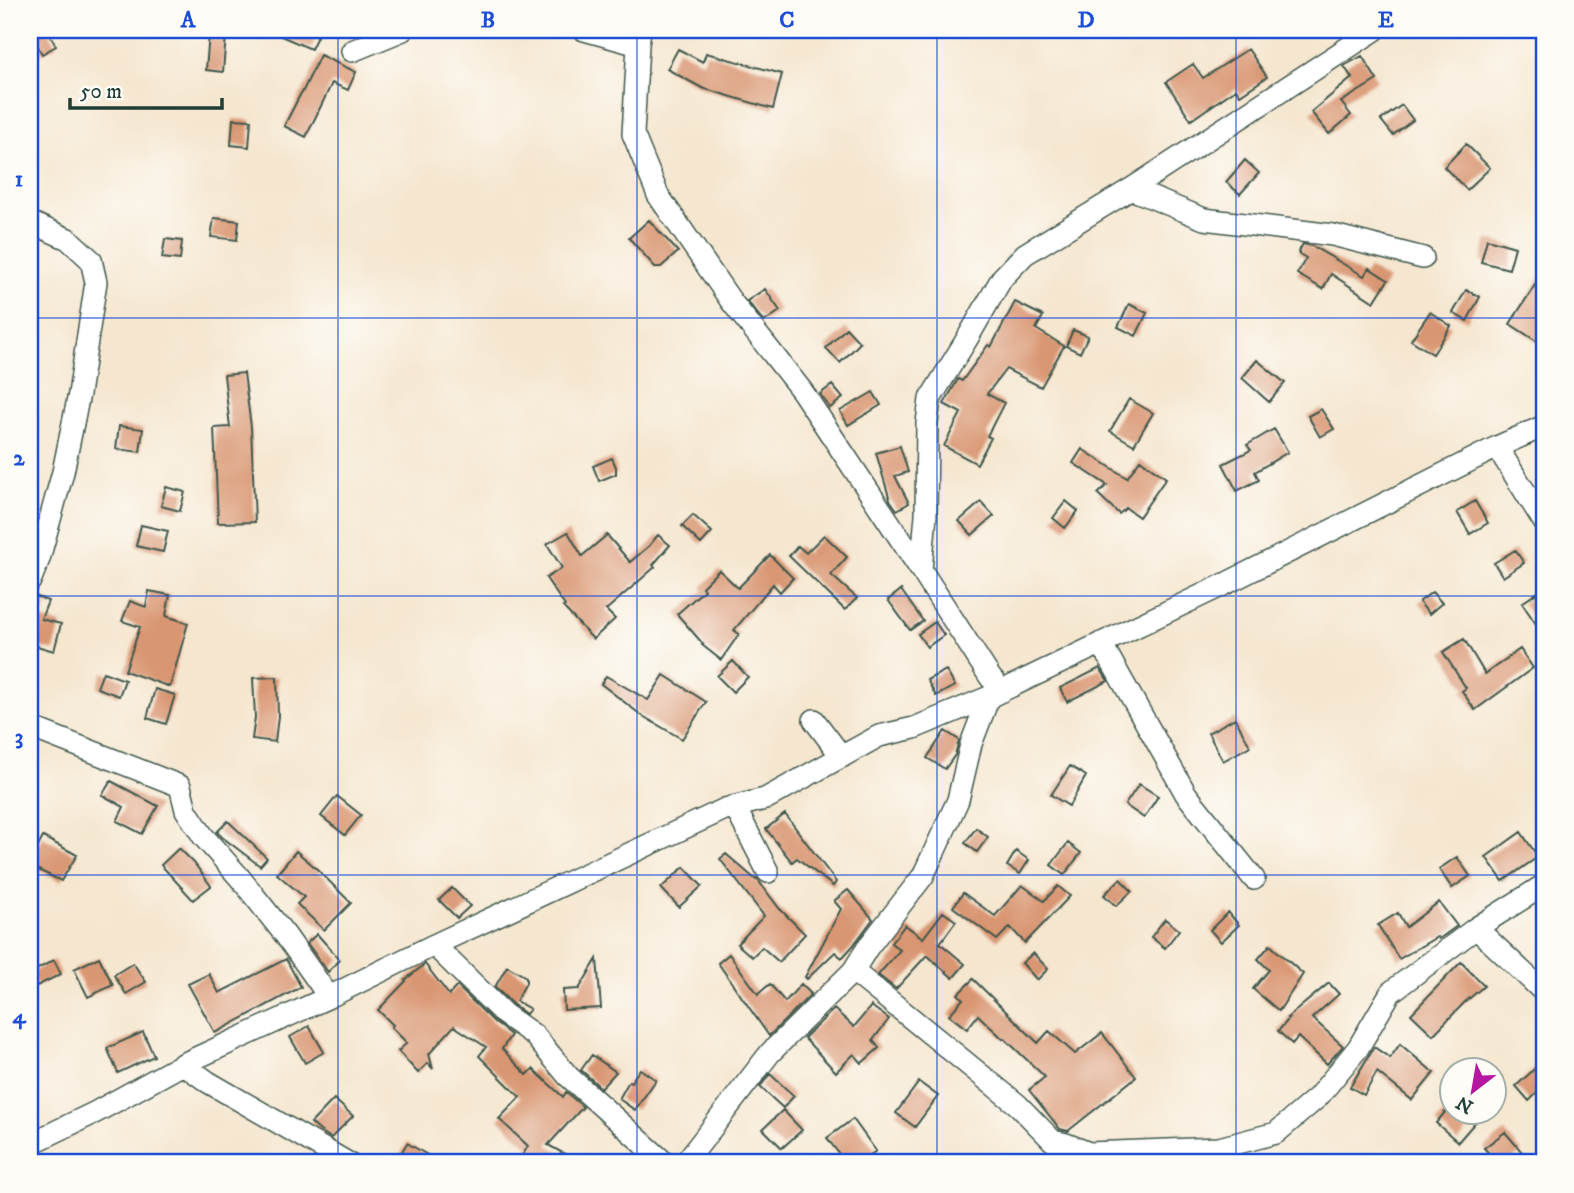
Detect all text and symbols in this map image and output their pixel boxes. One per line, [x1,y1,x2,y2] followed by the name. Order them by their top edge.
[180,6,197,35] text: A
[481,6,495,35] text: B
[779,6,795,35] text: C
[1077,6,1095,35] text: D
[1378,6,1394,35] text: E
[70,66,222,110] scale bar
[80,79,122,105] text: 50 m
[15,165,23,194] text: 1
[13,444,25,473] text: 2
[15,723,23,752] text: 3
[12,1002,27,1031] text: 4
[1438,1056,1508,1126] north arrow
[1452,1090,1478,1118] text: N

